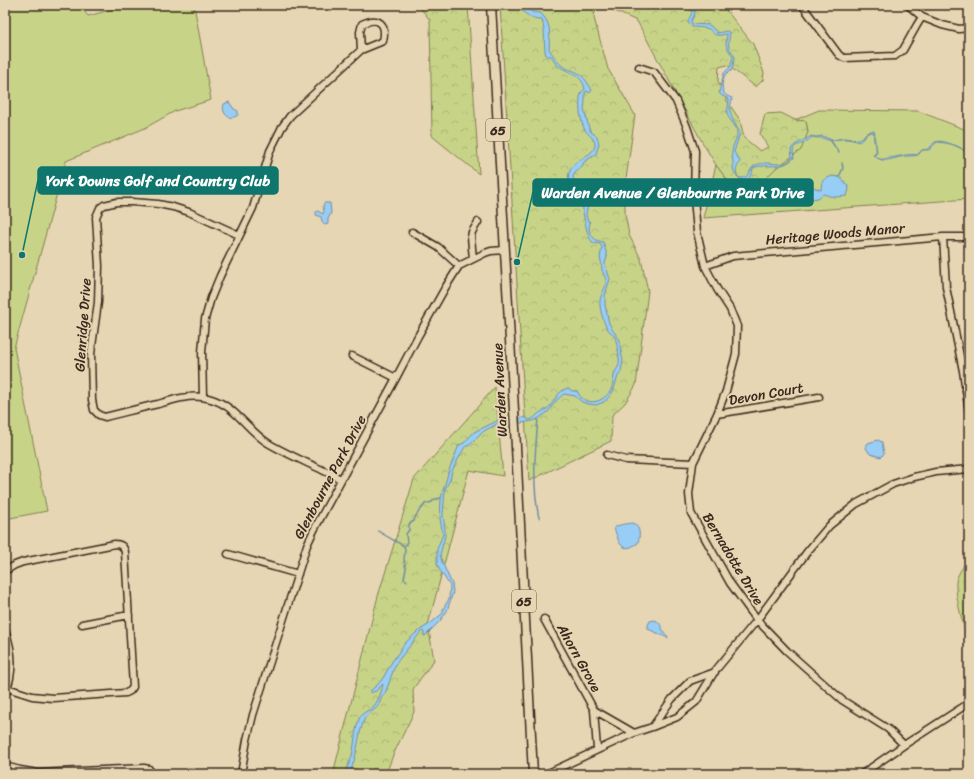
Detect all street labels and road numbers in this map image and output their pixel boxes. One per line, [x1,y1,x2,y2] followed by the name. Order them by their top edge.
[486,119,510,141] road number: 65
[764,215,907,253] street label: Heritage Woods Manor
[67,277,99,373] street label: Glenridge Drive
[485,342,515,438] street label: Warden Avenue
[727,375,805,413] street label: Devon Court
[287,410,373,544] street label: Glenbourne Park Drive
[695,508,771,610] street label: Bernadotte Drive
[512,590,536,612] road number: 65
[549,618,608,697] street label: Ahorn Grove

